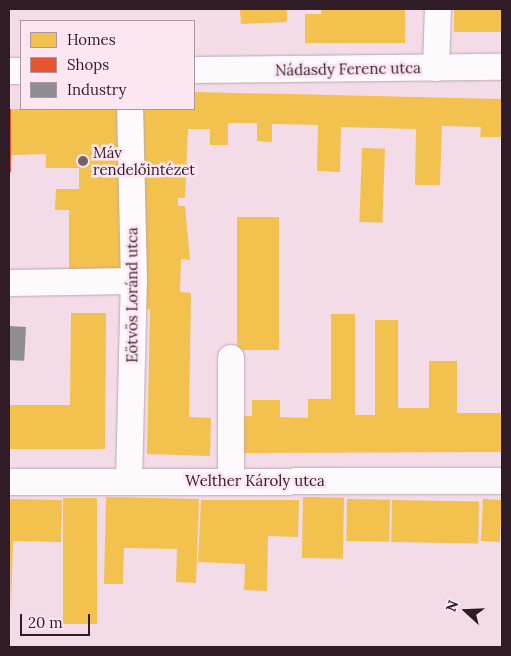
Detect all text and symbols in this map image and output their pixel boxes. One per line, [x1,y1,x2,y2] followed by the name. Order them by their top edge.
[20,20,195,110] legend
[67,30,116,49] text: Homes
[67,55,109,74] text: Shops
[275,59,421,79] street label: Nádasdy Ferenc utca
[67,80,126,99] text: Industry
[93,143,195,178] place label: Máv rendelőintézet
[77,155,89,167] marker: Máv rendelőintézet
[123,227,141,363] street label: Eötvös Loránd utca
[185,472,325,490] street label: Welther Károly utca
[441,586,491,636] north arrow
[442,598,462,614] text: N
[22,604,92,636] scale bar
[28,613,63,632] text: 20 m

